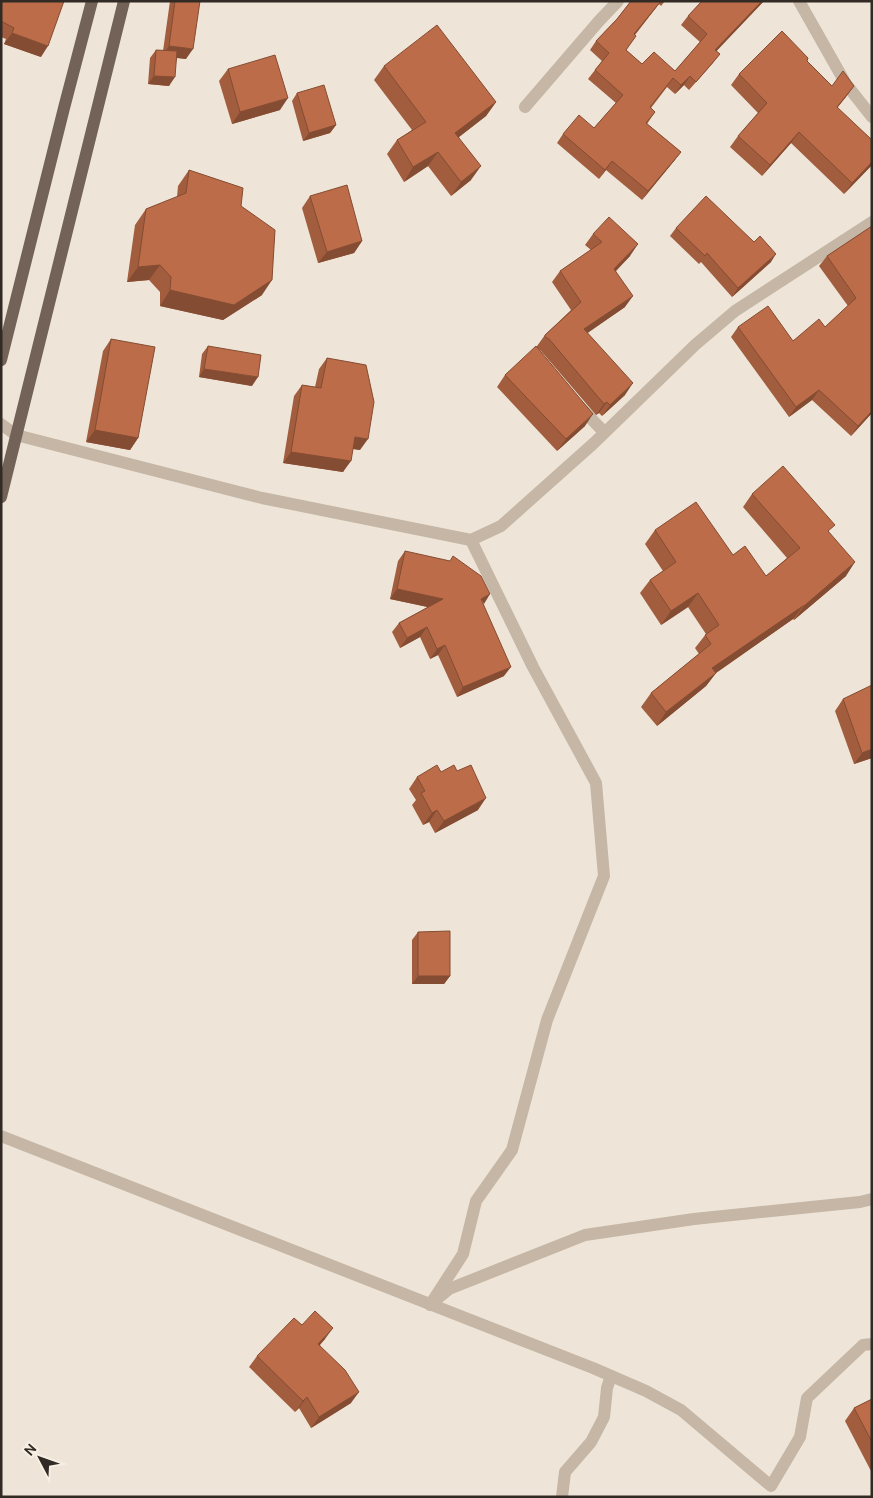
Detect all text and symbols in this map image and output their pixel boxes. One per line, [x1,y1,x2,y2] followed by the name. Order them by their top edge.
[15,1433,65,1483] north arrow
[21,1440,40,1459] text: N

